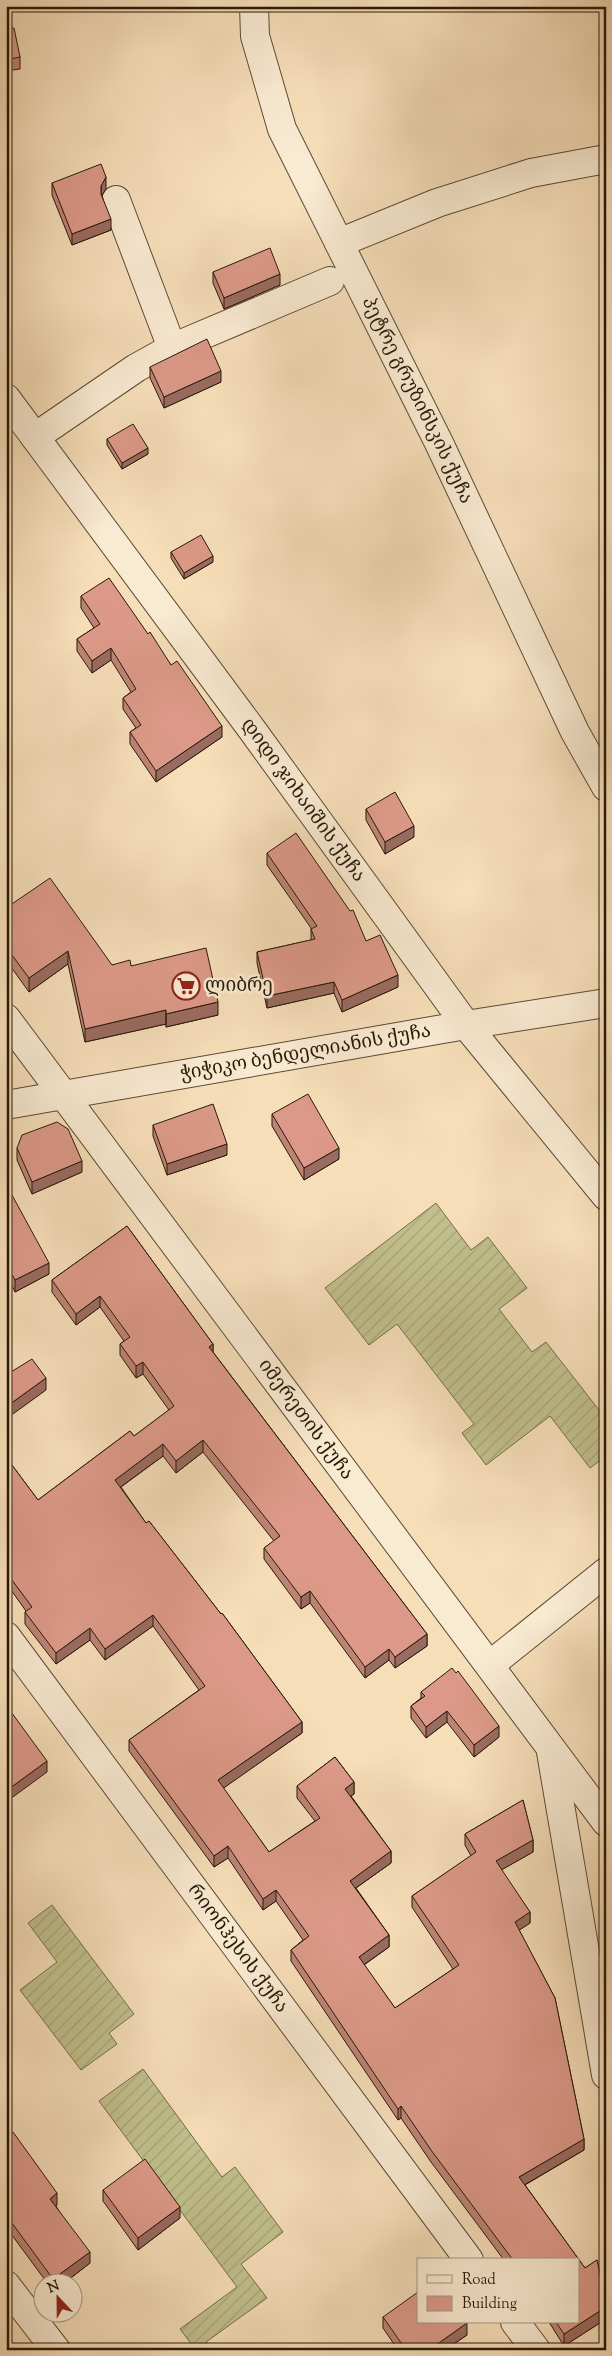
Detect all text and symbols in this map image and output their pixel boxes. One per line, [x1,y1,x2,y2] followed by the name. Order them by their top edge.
[355,292,479,508] street label: პეტრე გრუზინსკის ქუჩა
[234,712,372,888] street label: დიდი ჯიხაიშის ქუჩა
[171,971,201,1001] supermarket icon: ლიბრე
[205,973,273,1000] place label: ლიბრე
[178,1018,433,1088] street label: ჭიჭიკო ბენდელიანის ქუჩა
[251,1353,360,1486] street label: იმერეთის ქუჩა
[181,1878,295,2019] street label: რიონჰესის ქუჩა
[417,2258,580,2324] legend
[462,2270,496,2291] text: Road
[32,2274,82,2324] north arrow
[45,2276,63,2299] text: N
[462,2294,517,2315] text: Building

